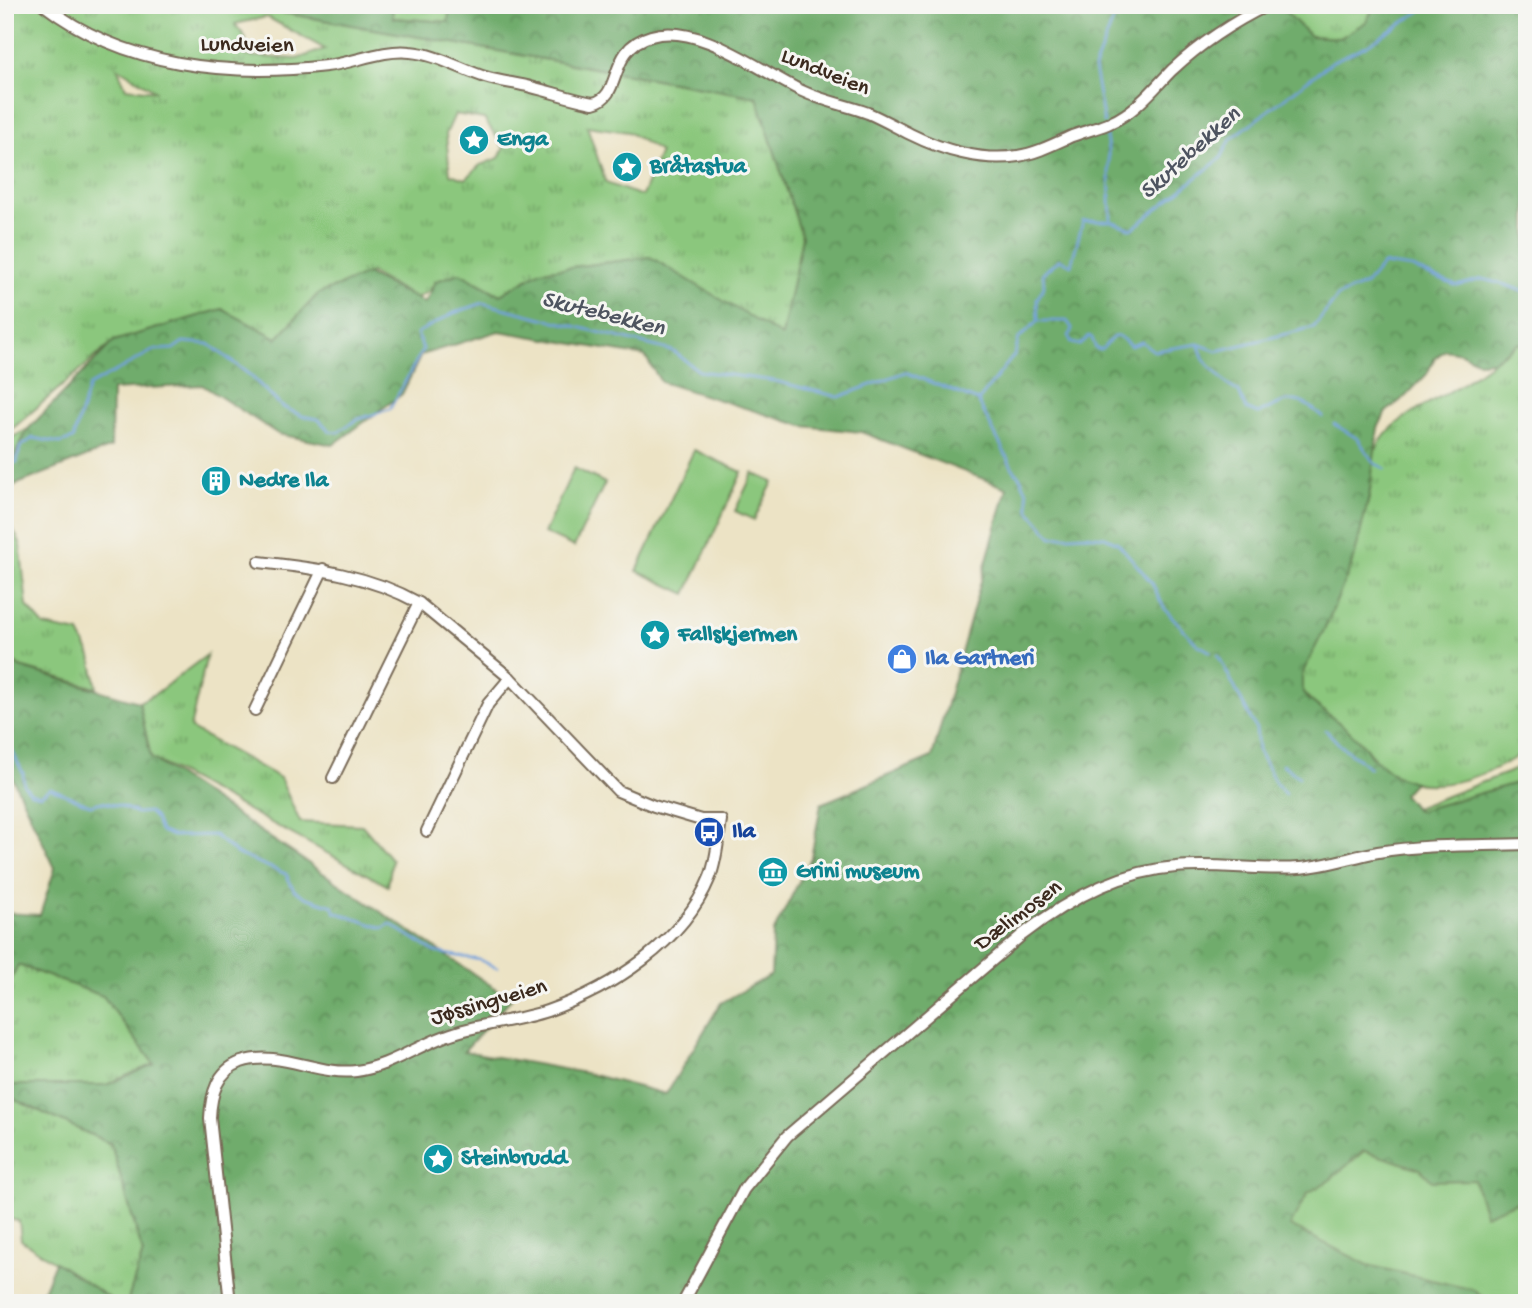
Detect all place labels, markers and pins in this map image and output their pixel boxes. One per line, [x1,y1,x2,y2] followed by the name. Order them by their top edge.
[457,123,491,157] place icon: Enga
[497,127,549,154] place label: Enga
[610,150,644,184] place icon: Bråtastua
[649,154,747,181] place label: Bråtastua
[199,464,233,498] building icon: Nedre Ila
[239,468,329,495] place label: Nedre Ila
[638,618,672,652] place icon: Fallskjermen
[677,622,798,649] place label: Fallskjermen
[885,642,919,676] shop icon: Ila Gartneri
[925,646,1035,673] place label: Ila Gartneri
[692,815,726,849] bus stop icon: Ila
[732,819,757,846] place label: Ila
[756,855,790,889] museum icon: Grini museum
[796,859,920,886] place label: Grini museum
[421,1142,455,1176] place icon: Steinbrudd
[461,1146,569,1173] place label: Steinbrudd

